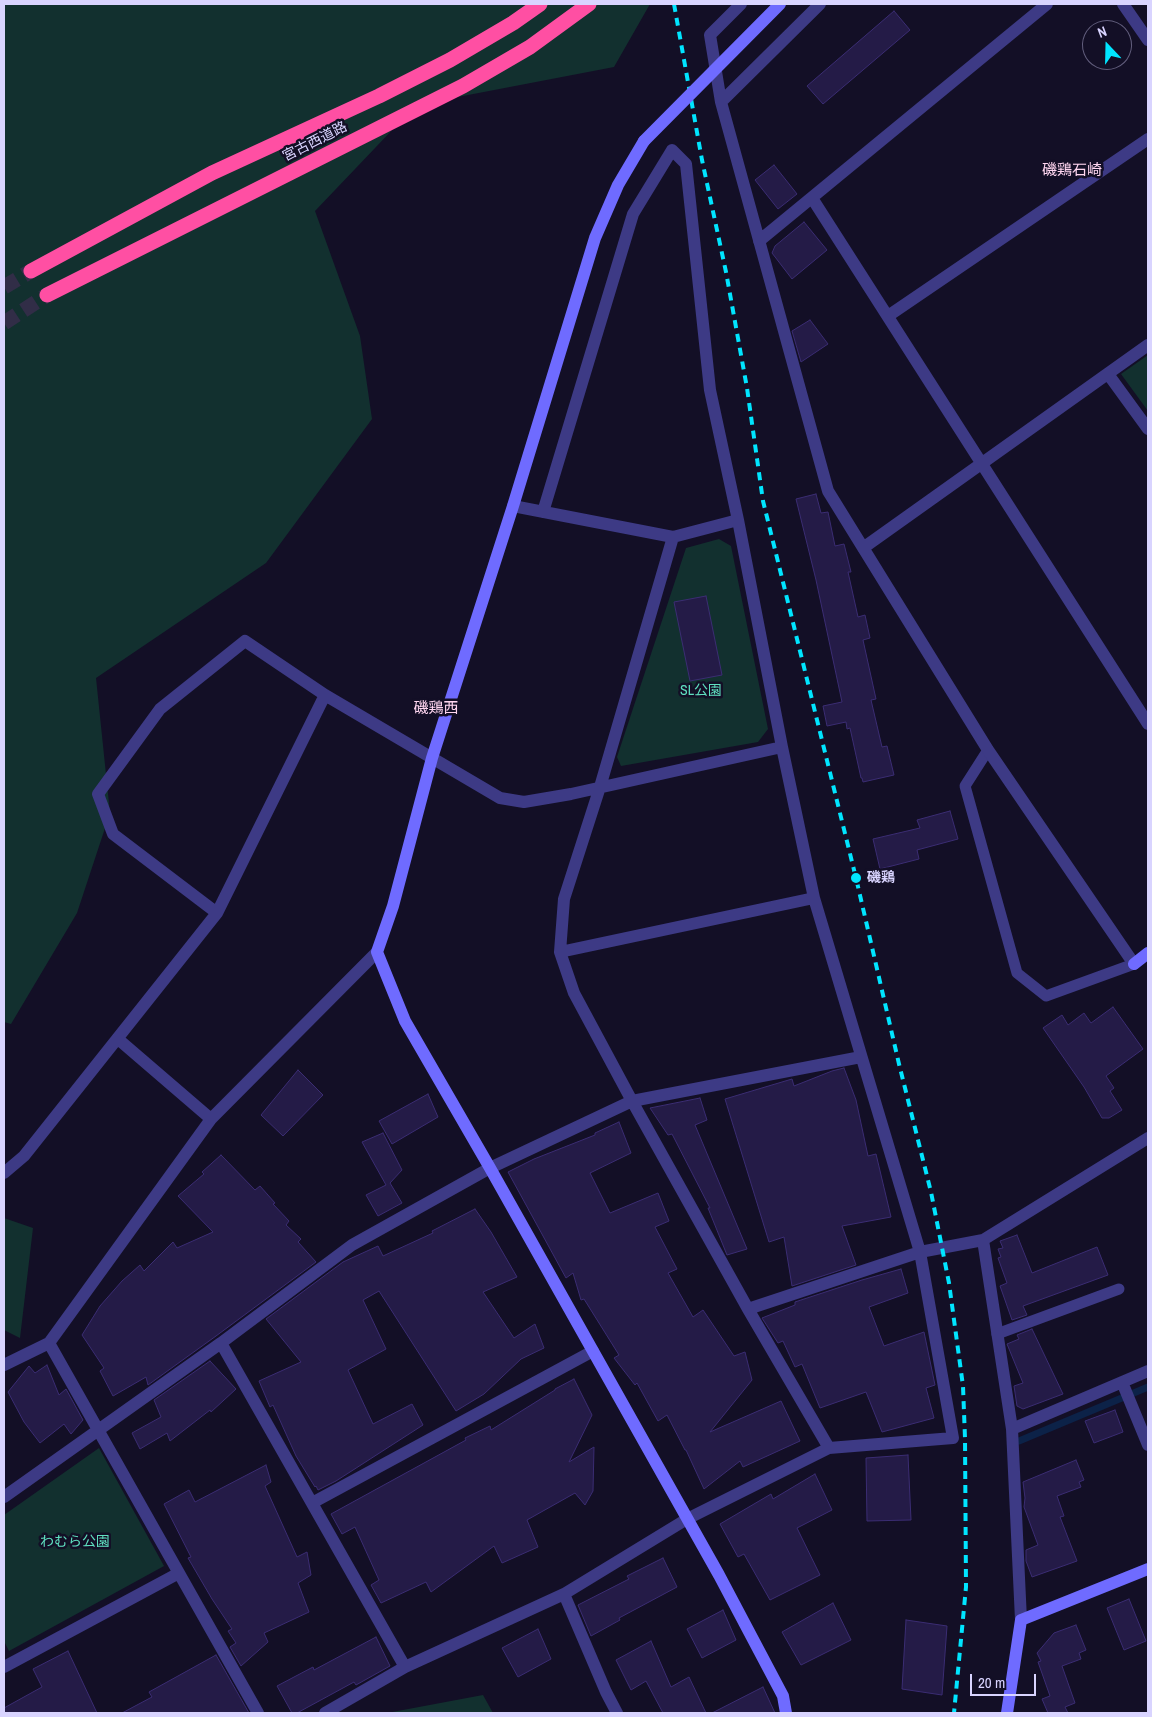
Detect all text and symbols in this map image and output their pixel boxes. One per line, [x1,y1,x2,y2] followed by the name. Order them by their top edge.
[1082,20,1132,70] north arrow
[1095,22,1109,42] text: N
[280,119,350,165] street label: 宮古西道路
[1042,162,1102,180] district label: 磯鶏石崎
[680,683,722,699] park label: SL公園
[414,700,458,718] district label: 磯鶏西
[867,870,895,886] place label: 磯鶏
[849,871,863,885] marker: 磯鶏
[40,1534,110,1550] park label: わむら公園
[972,1664,1038,1696] scale bar
[978,1672,1005,1693] text: 20 m

